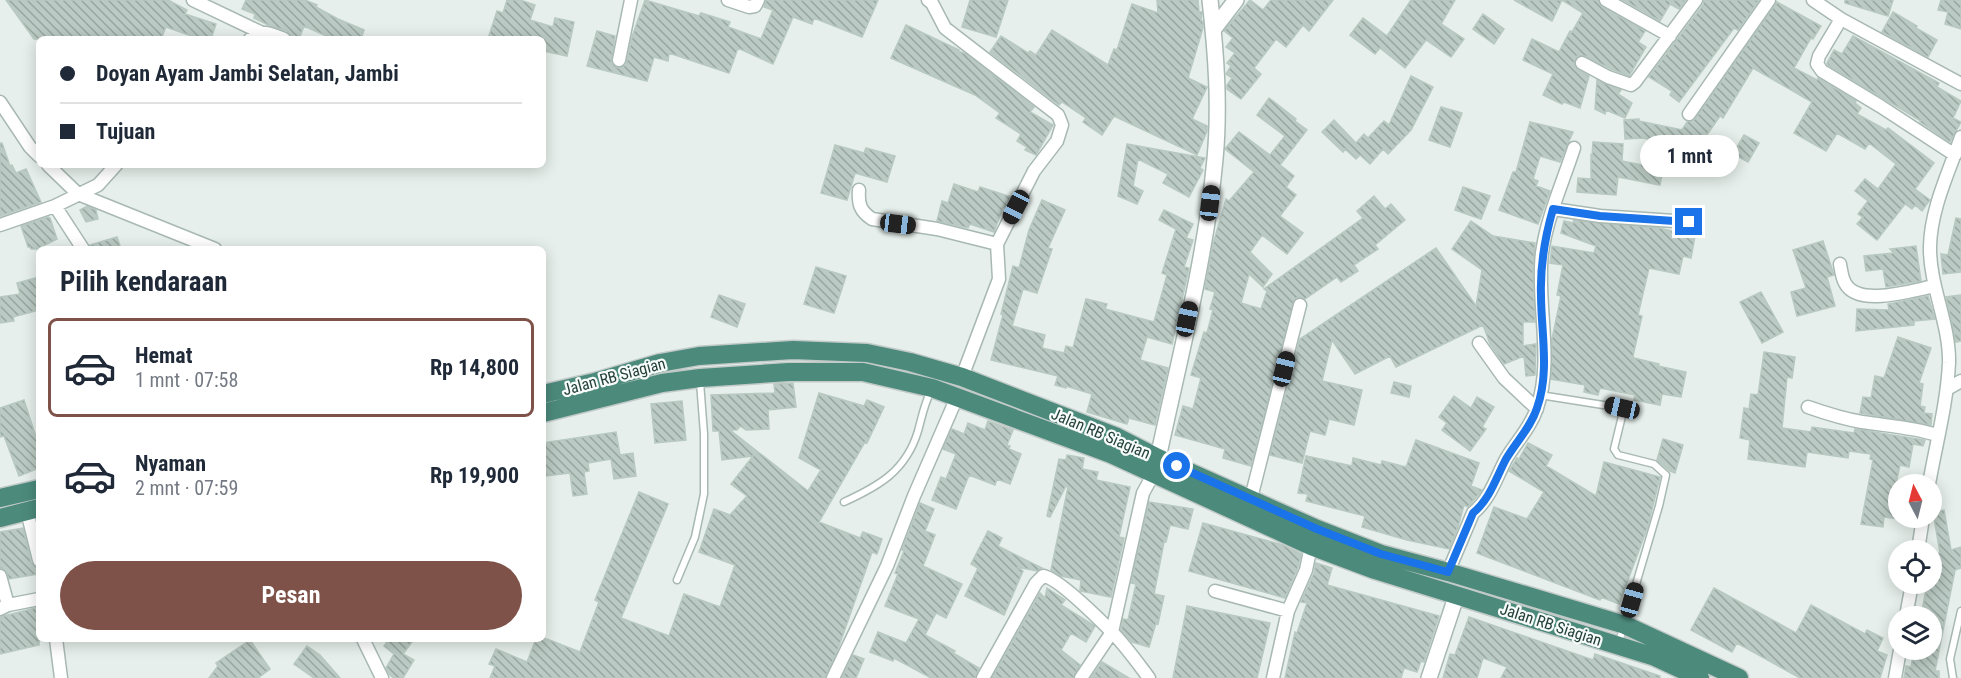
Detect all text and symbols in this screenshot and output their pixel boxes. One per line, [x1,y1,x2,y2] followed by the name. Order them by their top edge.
[96,61,399,86] text: Doyan Ayam Jambi Selatan, Jambi
[96,119,155,144] text: Tujuan
[1640,135,1738,177] callout: 1 mnt
[1667,144,1712,168] text: 1 mnt
[1199,184,1221,222] car
[1000,187,1032,227] car
[1675,208,1702,235] route end
[879,213,917,235] car
[60,266,228,298] text: Pilih kendaraan
[1174,300,1200,338] car
[63,341,117,395] icon: car
[135,343,192,368] text: Hemat
[1271,349,1297,389] car
[561,354,668,399] street label: Jalan RB Siagian
[430,355,519,380] text: Rp 14,800
[135,368,238,392] text: 1 mnt · 07:58
[1602,395,1642,421] car
[1048,404,1153,463] street label: Jalan RB Siagian
[63,449,117,503] icon: car
[135,451,206,476] text: Nyaman
[1163,452,1190,479] route start
[430,463,519,488] text: Rp 19,900
[1888,474,1942,528] north arrow
[1888,474,1942,660] map controls
[135,476,238,500] text: 2 mnt · 07:59
[1888,540,1942,594] button: locate
[60,561,522,630] button: Pesan
[1618,580,1646,620] car
[1498,599,1604,650] street label: Jalan RB Siagian
[1888,606,1942,660] button: layers

